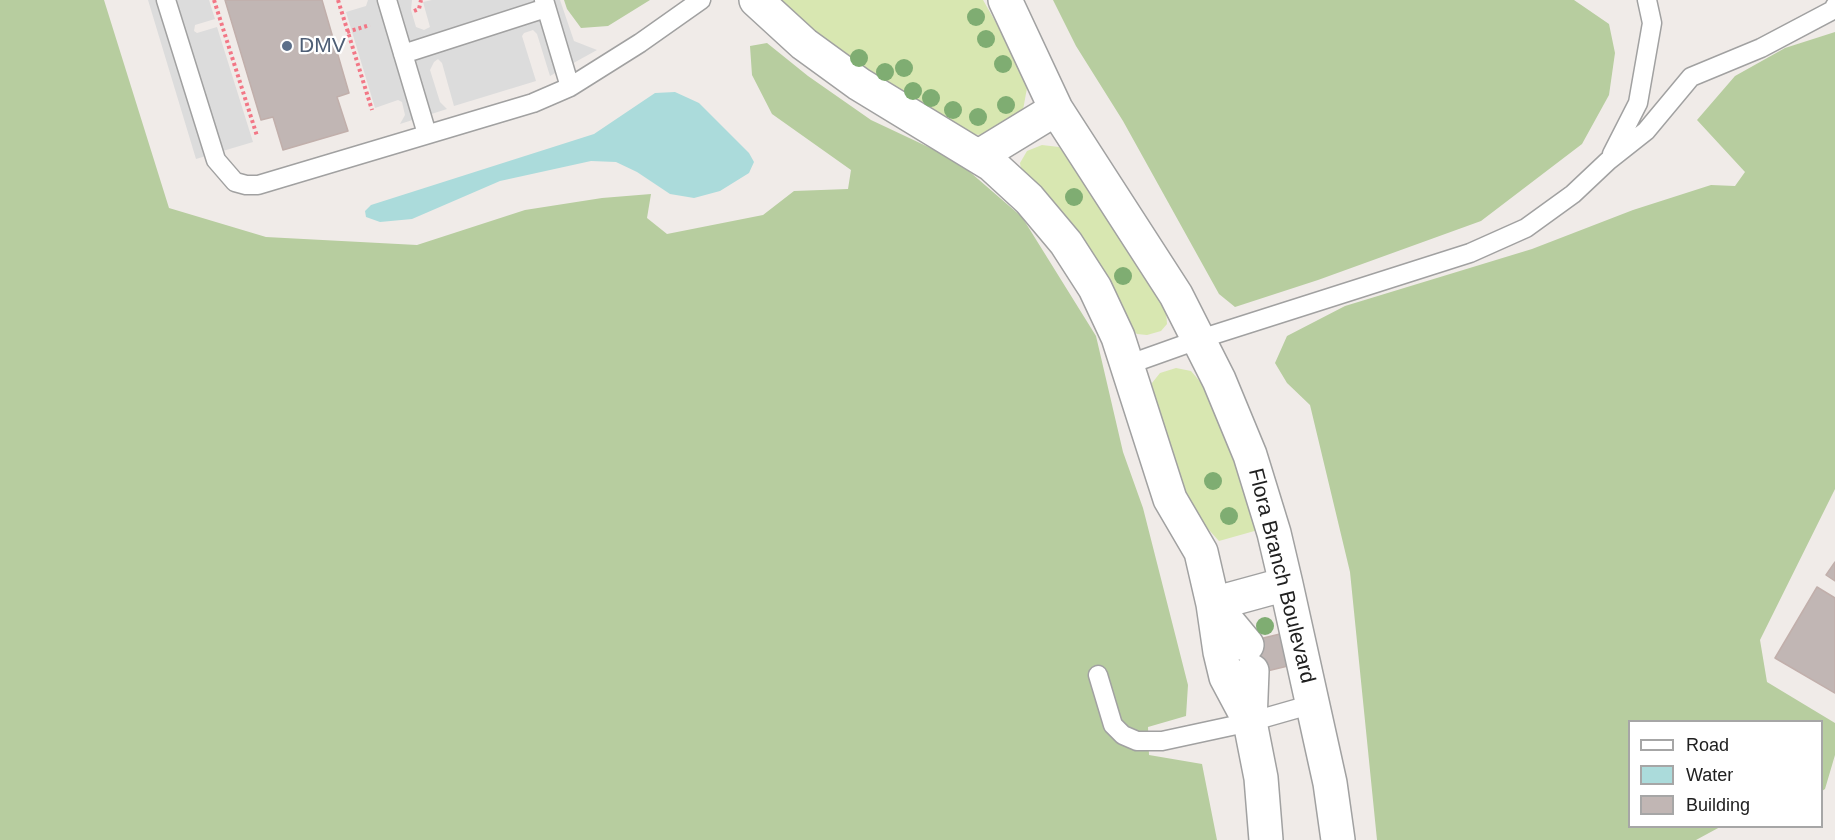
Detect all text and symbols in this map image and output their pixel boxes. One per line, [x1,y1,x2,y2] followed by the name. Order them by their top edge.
[299,33,346,59] place label: DMV
[280,39,294,53] marker: DMV
[1242,466,1320,686] street label: Flora Branch Boulevard
[1628,720,1823,828] legend
[1686,735,1729,755] text: Road
[1686,765,1733,785] text: Water
[1686,795,1750,815] text: Building

